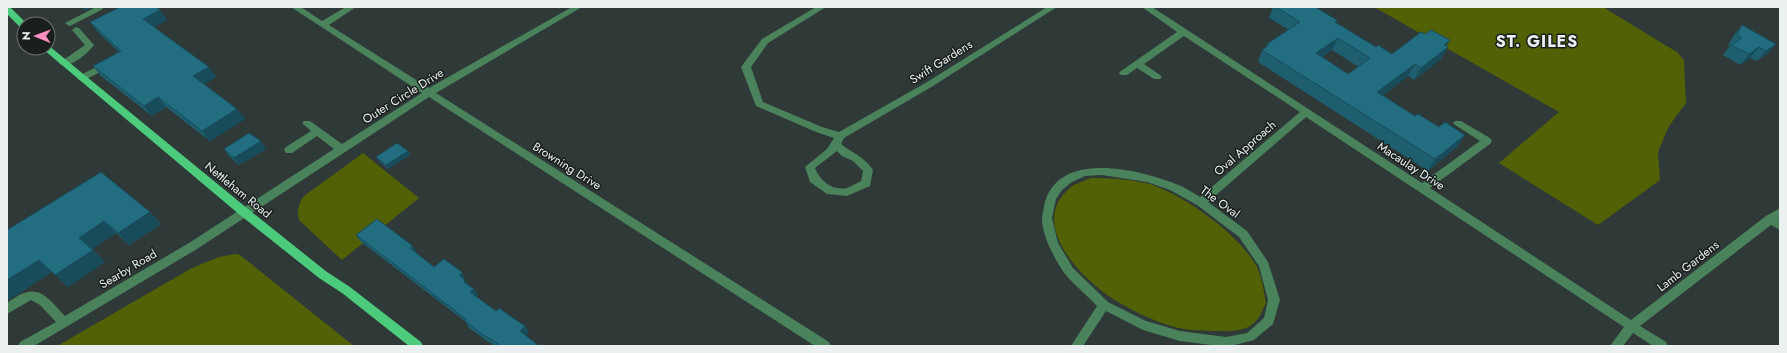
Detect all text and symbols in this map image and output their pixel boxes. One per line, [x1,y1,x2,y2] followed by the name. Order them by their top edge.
[16,16,56,56] north arrow
[1496,30,1578,53] district label: ST. GILES
[18,31,34,40] text: N
[906,35,976,88] street label: Swift Gardens
[359,64,447,128] street label: Outer Circle Drive
[1210,116,1280,180] street label: Oval Approach
[1374,137,1448,195] street label: Macaulay Drive
[529,138,605,194] street label: Browning Drive
[201,157,275,223] street label: Nettleham Road
[1196,181,1244,223] street label: The Oval
[1653,236,1723,296] street label: Lamb Gardens
[96,245,160,293] street label: Searby Road

